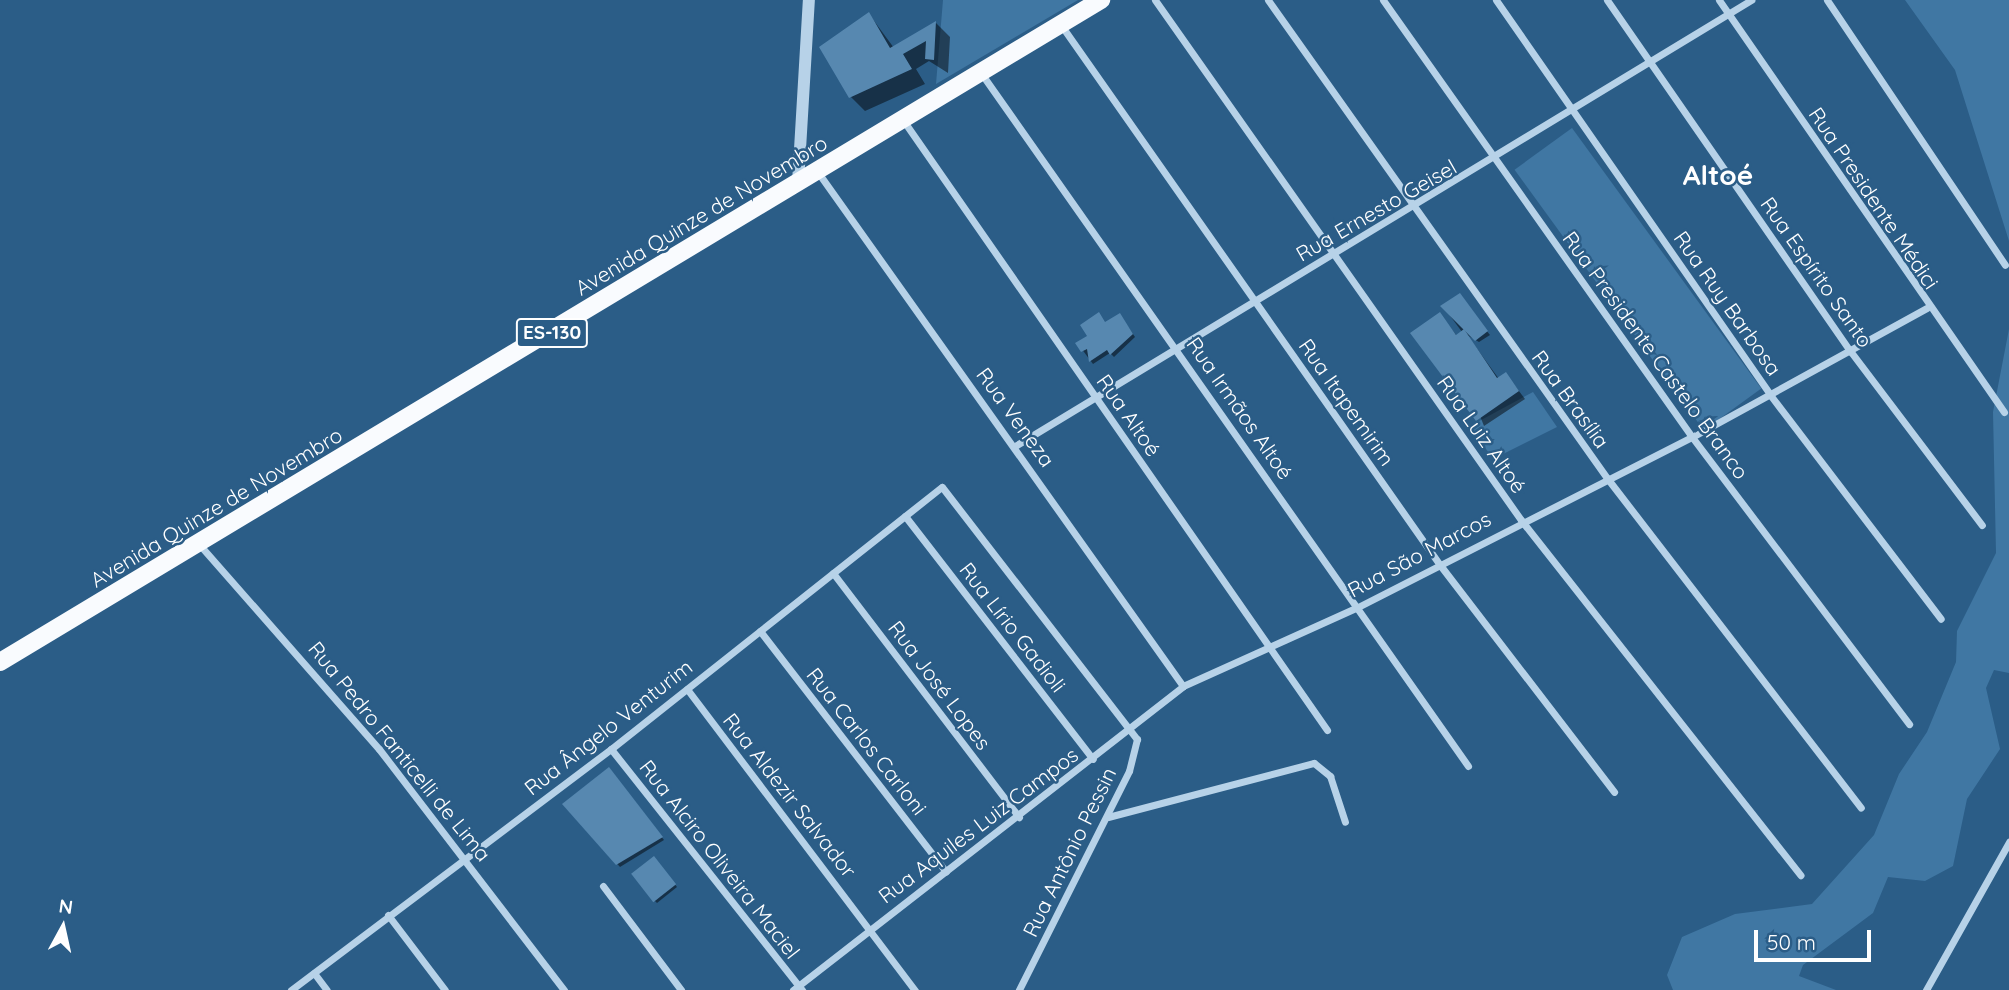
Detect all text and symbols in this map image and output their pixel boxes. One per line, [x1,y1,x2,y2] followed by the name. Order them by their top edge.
[1804,102,1944,294] street label: Rua Presidente Médici
[571,130,831,300] street label: Avenida Quinze de Novembro
[1291,154,1461,266] street label: Rua Ernesto Geisel
[1683,158,1753,192] district label: Altoé
[1756,192,1878,352] street label: Rua Espírito Santo
[1558,226,1754,484] street label: Rua Presidente Castelo Branco
[1669,226,1787,380] street label: Rua Ruy Barbosa
[515,318,589,348] road number: ES-130
[1182,332,1298,484] street label: Rua Irmãos Altoé
[1294,334,1400,470] street label: Rua Itapemirim
[1527,345,1615,453] street label: Rua Brasília
[972,363,1060,471] street label: Rua Veneza
[1092,369,1166,461] street label: Rua Altoé
[1432,370,1532,498] street label: Rua Luiz Altoé
[86,422,346,592] street label: Avenida Quinze de Novembro
[1343,506,1495,602] street label: Rua São Marcos
[955,557,1071,697] street label: Rua Lírio Gadioli
[883,616,997,754] street label: Rua José Lopes
[303,636,497,866] street label: Rua Pedro Fanticelli de Lima
[519,654,697,800] street label: Rua Ângelo Venturim
[802,662,932,820] street label: Rua Carlos Carloni
[718,708,862,882] street label: Rua Aldezir Salvador
[873,742,1083,908] street label: Rua Aquiles Luiz Campos
[635,755,805,963] street label: Rua Alciro Oliveira Maciel
[1017,763,1121,941] street label: Rua Antônio Pessin
[28,892,98,962] north arrow
[57,893,75,919] text: N
[1757,916,1874,960] scale bar
[1767,929,1816,955] text: 50 m

